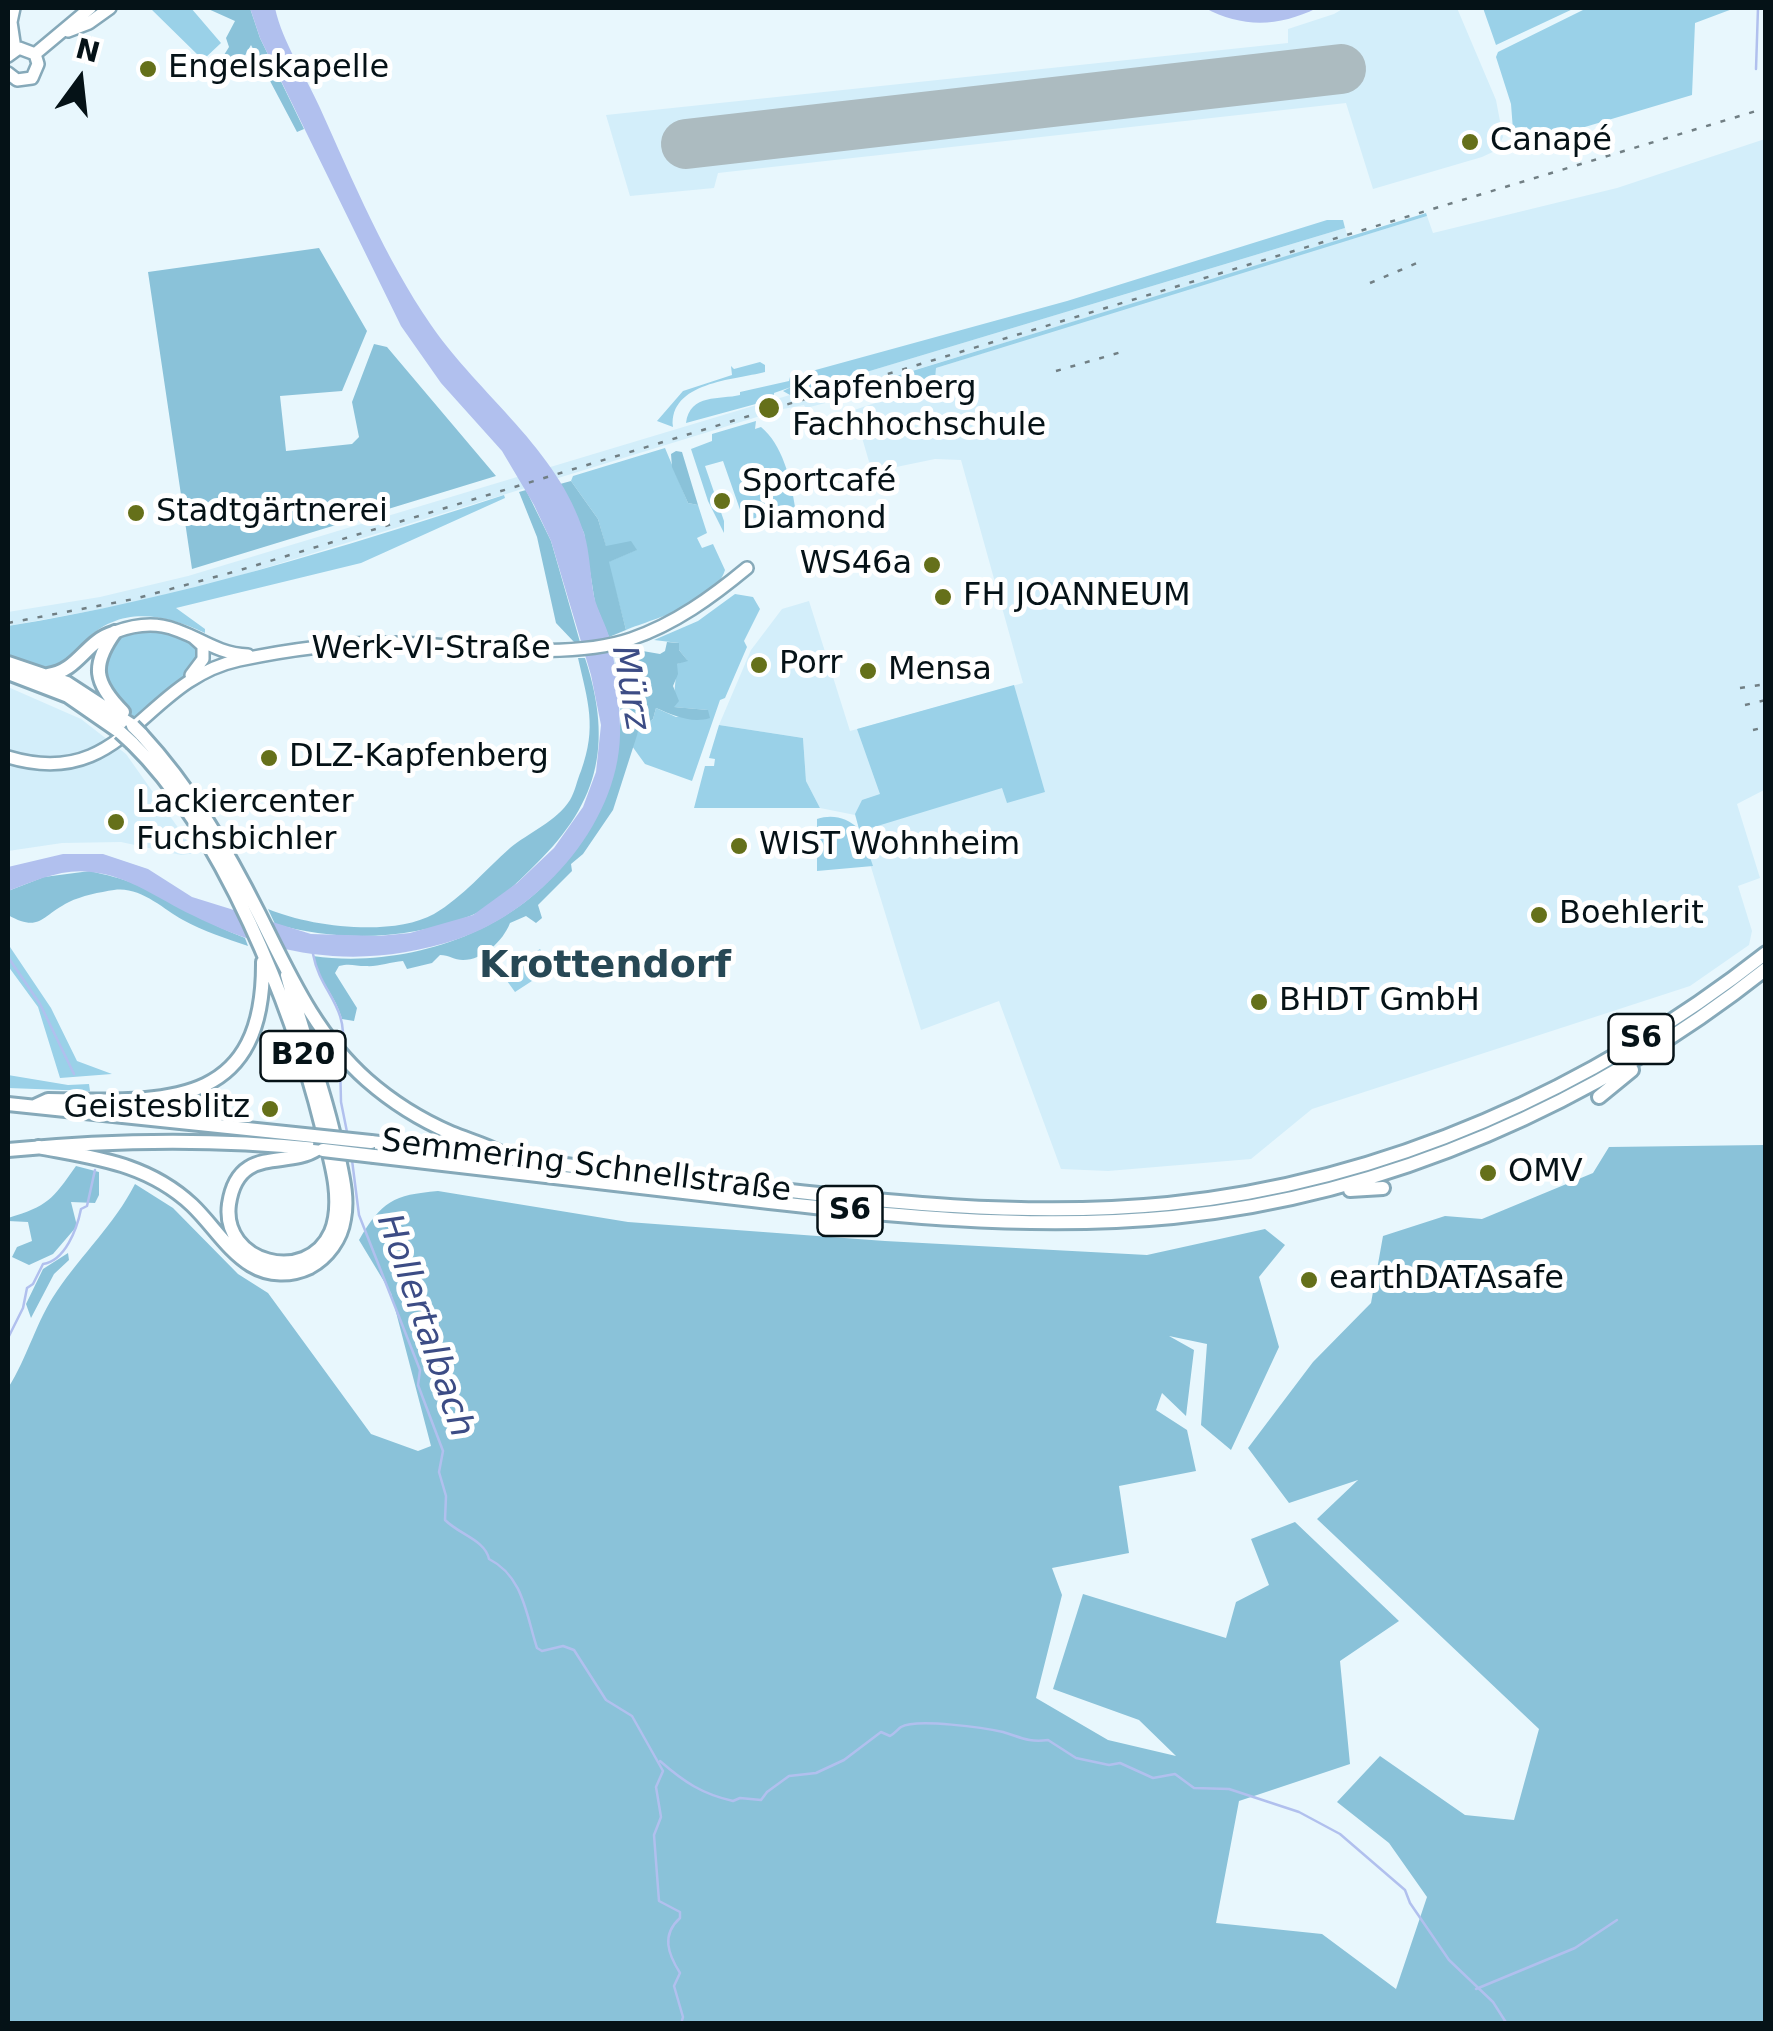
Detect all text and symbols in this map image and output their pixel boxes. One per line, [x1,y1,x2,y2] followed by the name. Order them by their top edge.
[30,30,130,130] north arrow
[72,32,103,70] text: N
[168,50,389,88] place label: Engelskapelle
[137,58,159,80] marker: Engelskapelle
[1490,123,1612,161] place label: Canapé
[1459,131,1481,153] marker: Canapé
[792,371,1046,446] place label: Kapfenberg Fachhochschule
[756,395,782,421] marker: Kapfenberg Fachhochschule
[742,464,896,539] place label: Sportcafé Diamond
[711,490,733,512] marker: Sportcafé Diamond
[156,494,388,532] place label: Stadtgärtnerei
[125,502,147,524] marker: Stadtgärtnerei
[800,546,912,584] place label: WS46a
[921,554,943,576] marker: WS46a
[963,578,1191,616] place label: FH JOANNEUM
[932,586,954,608] marker: FH JOANNEUM
[311,631,551,669] street label: Werk-VI-Straße
[601,642,657,734] water label: Mürz
[779,646,842,684] place label: Porr
[888,652,992,690] place label: Mensa
[748,654,770,676] marker: Porr
[857,660,879,682] marker: Mensa
[289,739,549,777] place label: DLZ-Kapfenberg
[258,747,280,769] marker: DLZ-Kapfenberg
[136,785,354,860] place label: Lackiercenter Fuchsbichler
[105,811,127,833] marker: Lackiercenter Fuchsbichler
[759,827,1020,865] place label: WIST Wohnheim
[728,835,750,857] marker: WIST Wohnheim
[1559,896,1704,934] place label: Boehlerit
[1528,904,1550,926] marker: Boehlerit
[479,944,731,990] district label: Krottendorf
[1279,983,1480,1021] place label: BHDT GmbH
[1248,991,1270,1013] marker: BHDT GmbH
[1608,1014,1674,1064] road number: S6
[260,1031,346,1081] road number: B20
[64,1090,250,1128] place label: Geistesblitz
[259,1098,281,1120] marker: Geistesblitz
[379,1123,793,1211] street label: Semmering Schnellstraße
[1508,1154,1583,1192] place label: OMV
[1477,1162,1499,1184] marker: OMV
[818,1186,882,1236] road number: S6
[366,1209,482,1443] water label: Hollertalbach
[1329,1261,1564,1299] place label: earthDATAsafe
[1298,1269,1320,1291] marker: earthDATAsafe

